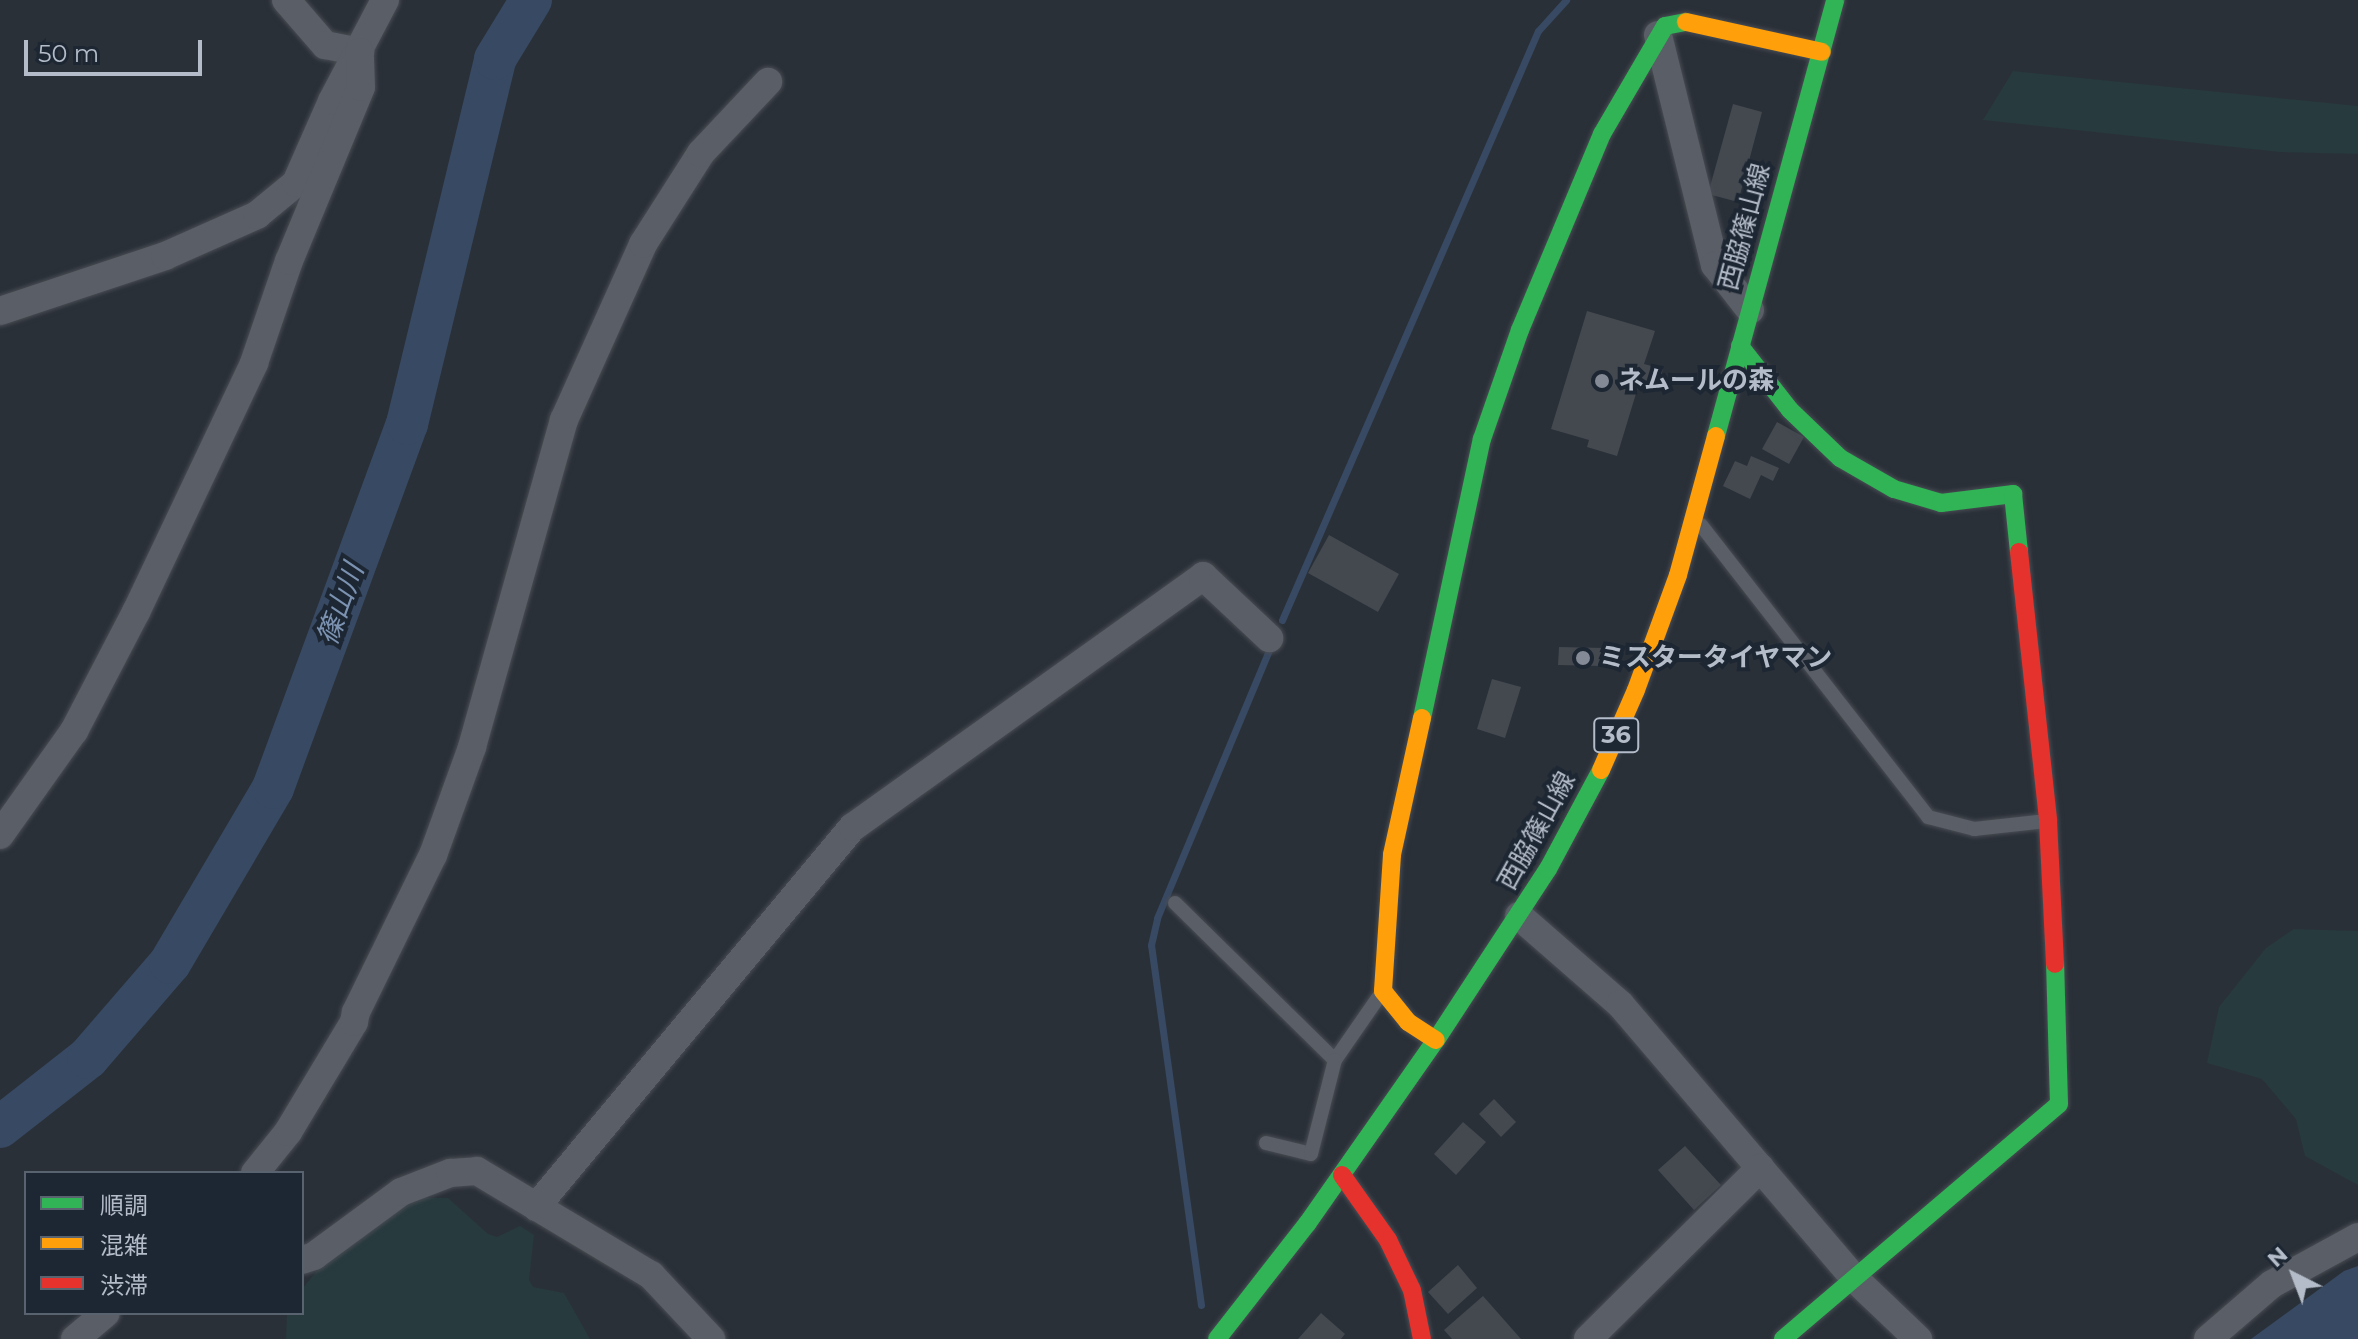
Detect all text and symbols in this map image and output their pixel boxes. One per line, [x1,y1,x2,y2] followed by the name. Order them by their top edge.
[28,24,206,74] scale bar
[38,39,99,68] text: 50 m
[1713,160,1777,294] street label: 西脇篠山線
[1618,365,1774,397] place label: ネムールの森
[1593,372,1611,390] marker: ネムールの森
[310,559,370,649] water label: 篠山川
[1599,642,1833,674] place label: ミスタータイヤマン
[1574,649,1592,667] marker: ミスタータイヤマン
[1592,715,1640,755] road number: 36
[1492,767,1582,895] street label: 西脇篠山線
[24,1171,304,1315] legend
[100,1191,148,1220] text: 順調
[100,1231,148,1260] text: 混雑
[2254,1235,2334,1315] north arrow
[2262,1241,2293,1273] text: N
[100,1271,148,1300] text: 渋滞

